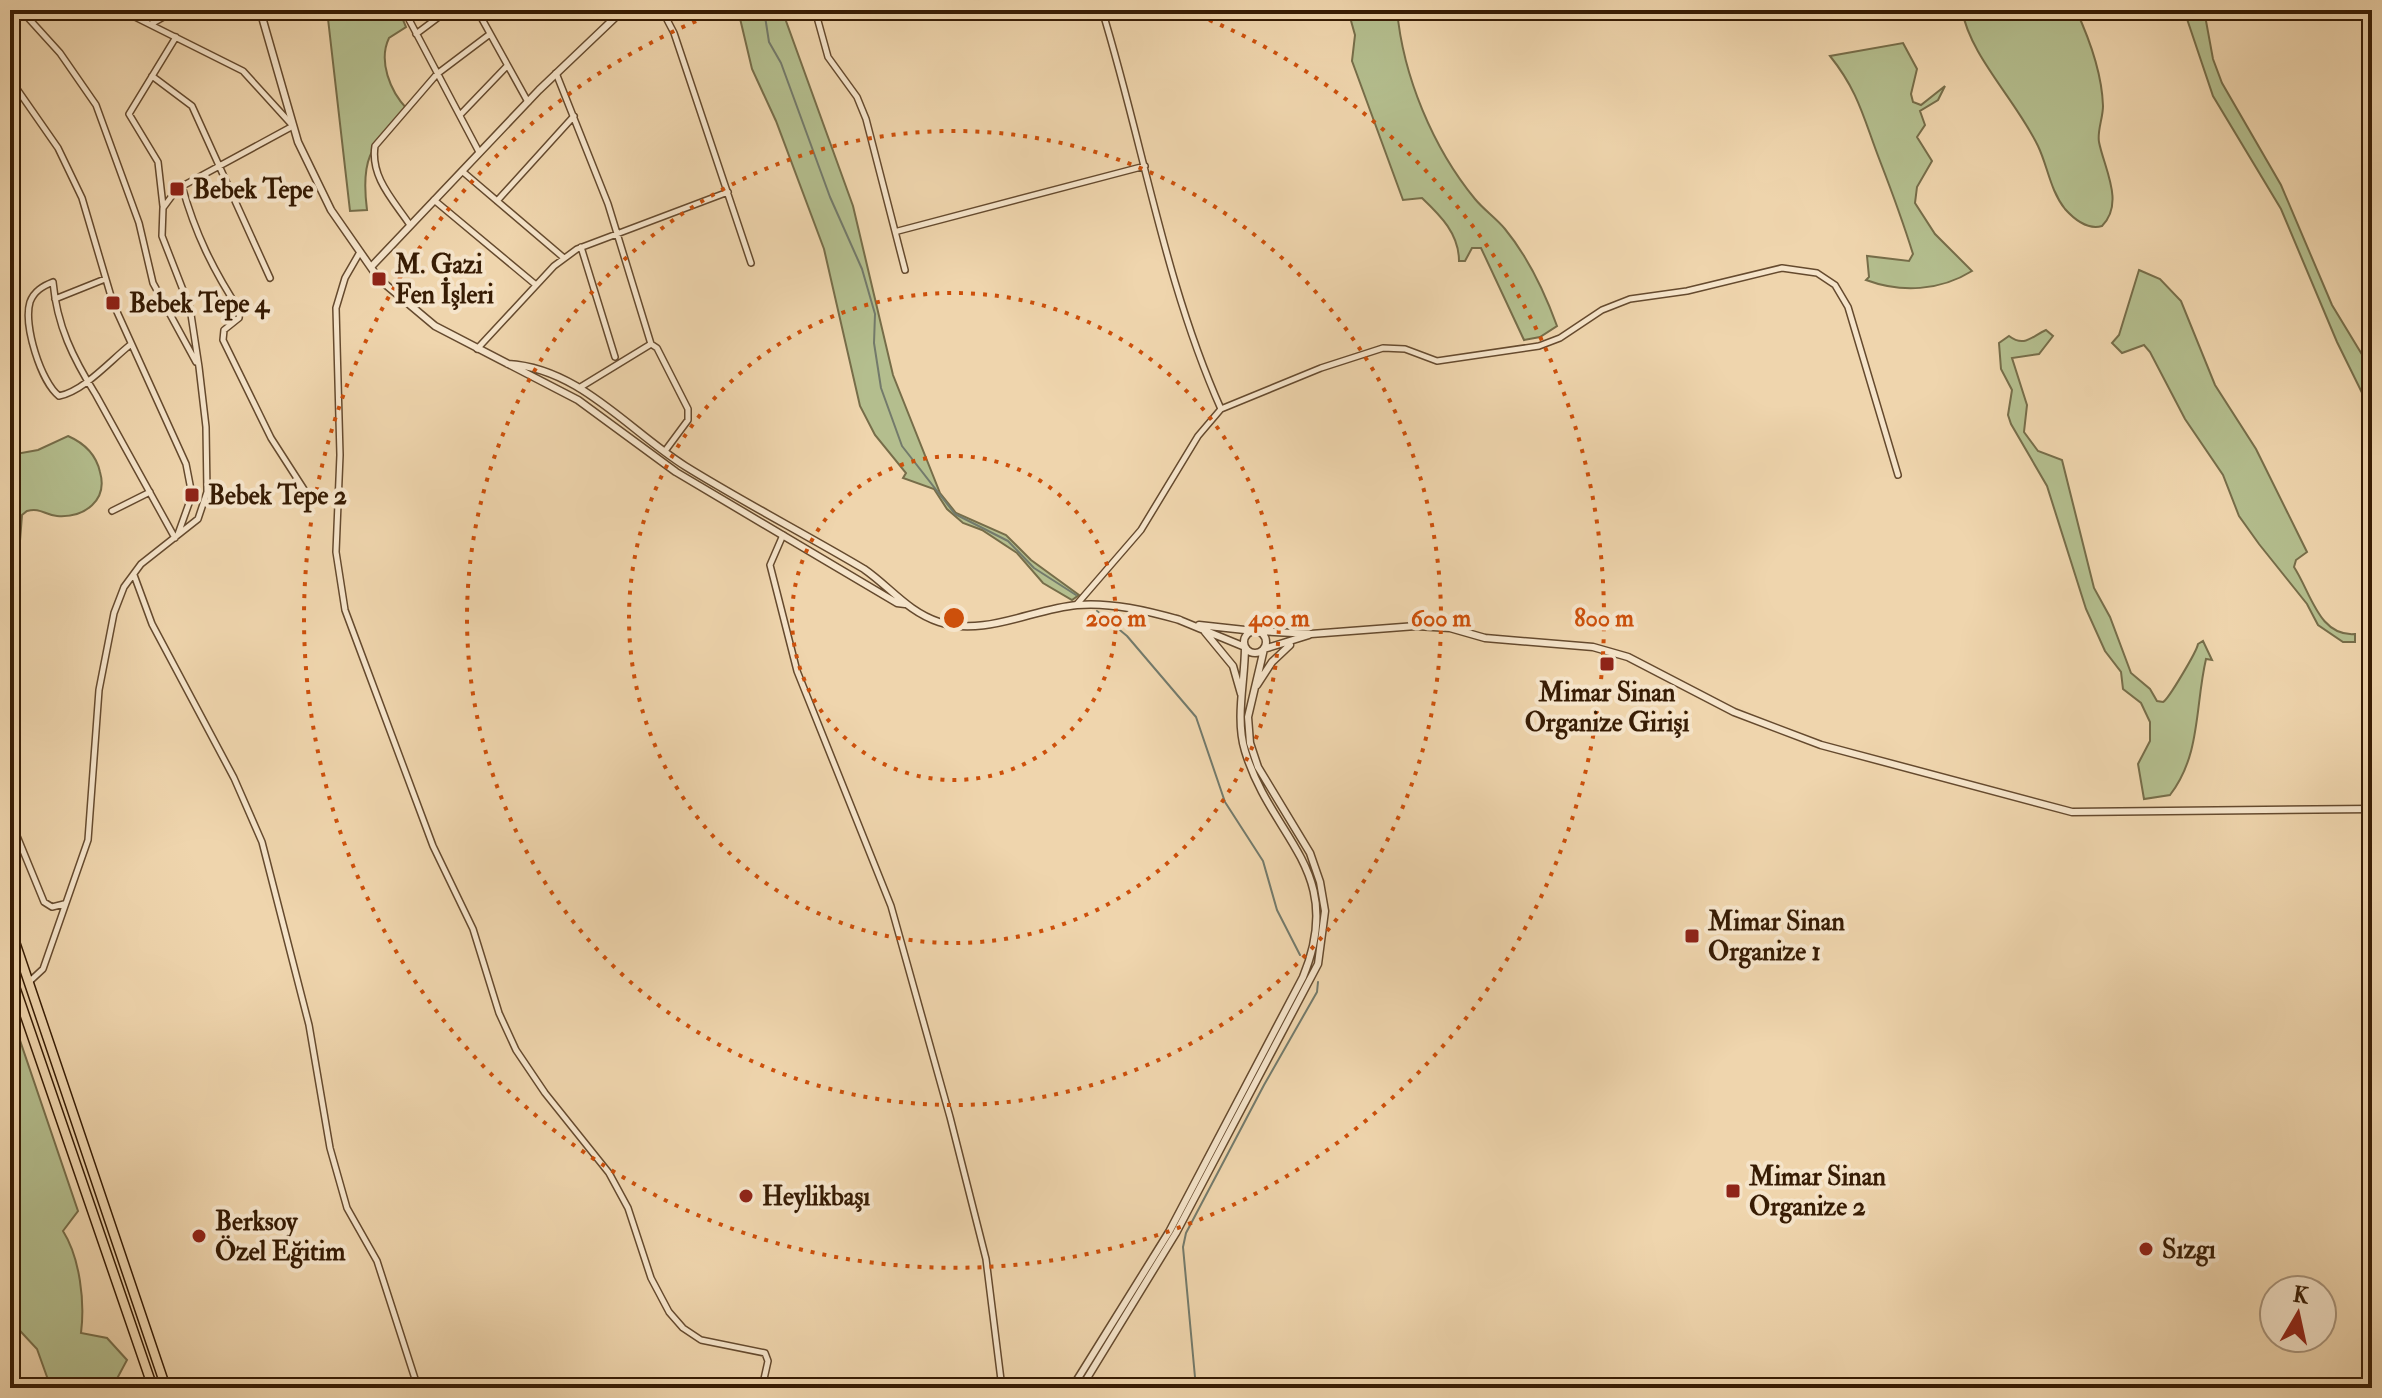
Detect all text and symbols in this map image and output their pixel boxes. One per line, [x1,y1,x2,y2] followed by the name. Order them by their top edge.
[193,174,313,207] place label: Bebek Tepe
[168,180,186,198] marker: Bebek Tepe
[394,249,494,311] place label: M. Gazi Fen İşleri
[370,270,388,288] marker: M. Gazi Fen İşleri
[129,288,271,321] place label: Bebek Tepe 4
[104,294,122,312] marker: Bebek Tepe 4
[208,480,347,513] place label: Bebek Tepe 2
[183,486,201,504] marker: Bebek Tepe 2
[1086,603,1147,634] text: 200 m
[1247,603,1310,634] text: 400 m
[1411,603,1472,634] text: 600 m
[1574,603,1634,634] text: 800 m
[940,604,968,632] centre of rings
[1598,655,1616,673] marker: Mimar Sinan Organize Girişi
[1525,677,1689,740] place label: Mimar Sinan Organize Girişi
[1707,906,1845,969] place label: Mimar Sinan Organize 1
[1683,927,1701,945] marker: Mimar Sinan Organize 1
[1748,1161,1886,1224] place label: Mimar Sinan Organize 2
[762,1181,870,1214] place label: Heylikbaşı
[1724,1182,1742,1200] marker: Mimar Sinan Organize 2
[737,1187,755,1205] marker: Heylikbaşı
[215,1206,346,1269] place label: Berksoy Özel Eğitim
[190,1227,208,1245] marker: Berksoy Özel Eğitim
[2162,1234,2216,1267] place label: Sızgı
[2137,1240,2155,1258] marker: Sızgı
[2258,1274,2338,1354] north arrow
[2291,1280,2311,1310] text: K

